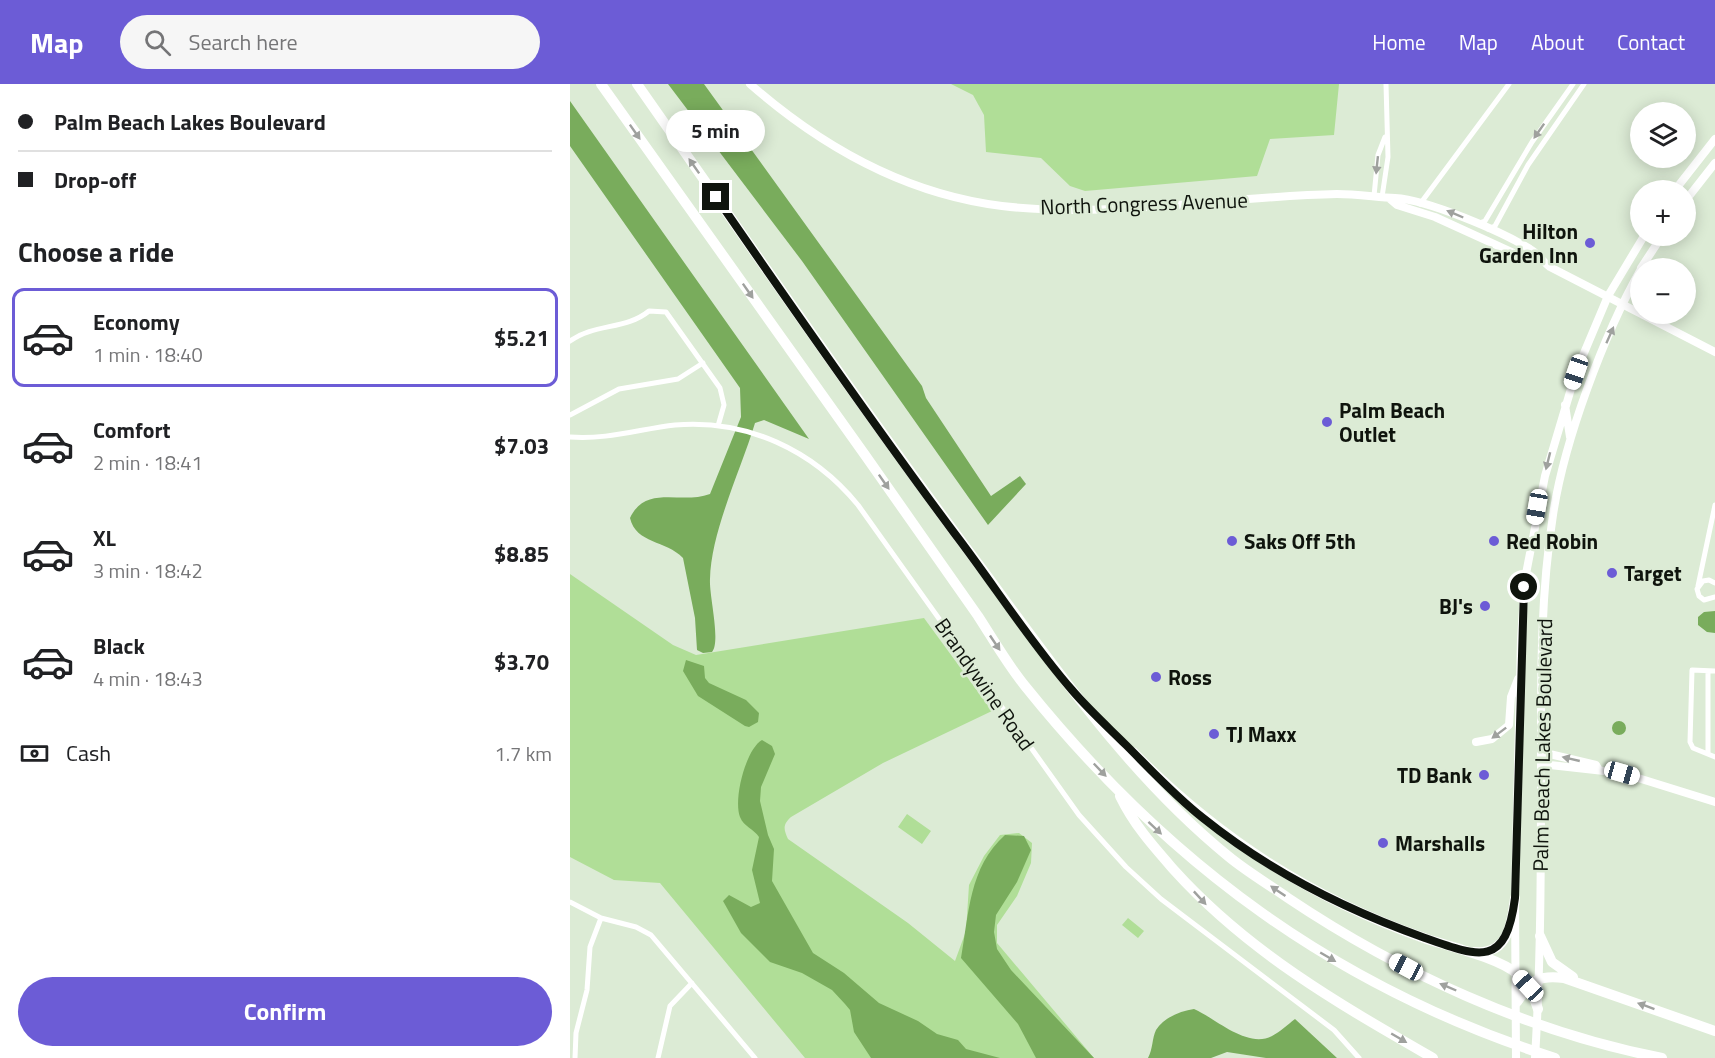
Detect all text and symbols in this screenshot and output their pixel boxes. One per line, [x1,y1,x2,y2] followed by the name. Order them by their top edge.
[120,15,540,69] search box
[30,21,84,64] text: Map
[189,25,298,59] text: Search here
[141,26,174,59] icon: search
[1372,26,1426,58] text: Home
[1459,26,1498,58] text: Map
[1531,26,1584,58] text: About
[1617,26,1685,58] text: Contact
[1630,102,1696,324] map controls
[1630,102,1696,168] button: layers
[54,105,326,139] text: Palm Beach Lakes Boulevard
[666,110,765,152] callout: 5 min
[691,115,740,146] text: 5 min
[629,123,641,139] one-way arrow
[1533,123,1545,139] one-way arrow
[1373,156,1382,175] one-way arrow
[688,158,700,174] one-way arrow
[54,163,136,197] text: Drop-off
[1630,180,1696,246] button: +
[702,183,729,210] route end
[1040,183,1248,223] street label: North Congress Avenue
[1445,209,1463,219] one-way arrow
[1479,215,1578,271] place label: Hilton Garden Inn
[18,231,174,272] text: Choose a ride
[1583,236,1597,250] marker: Hilton Garden Inn
[1630,258,1696,324] button: −
[742,283,754,298] one-way arrow
[93,305,180,339] text: Economy
[21,311,75,365] icon: car
[494,321,549,355] text: $5.21
[1605,326,1615,344] one-way arrow
[93,339,203,370] text: 1 min · 18:40
[1562,352,1590,392] car
[1339,394,1445,450] place label: Palm Beach Outlet
[93,413,171,447] text: Comfort
[1320,415,1334,429] marker: Palm Beach Outlet
[21,419,75,473] icon: car
[494,429,549,463] text: $7.03
[93,447,203,478] text: 2 min · 18:41
[1543,451,1553,470] one-way arrow
[878,474,890,490] one-way arrow
[1525,488,1549,526] car
[93,521,116,555] text: XL
[1244,525,1356,557] place label: Saks Off 5th
[1506,525,1598,557] place label: Red Robin
[21,527,75,581] icon: car
[1225,534,1239,548] marker: Saks Off 5th
[1487,534,1501,548] marker: Red Robin
[494,537,549,571] text: $8.85
[93,555,203,586] text: 3 min · 18:42
[1624,557,1682,589] place label: Target
[1605,566,1619,580] marker: Target
[1510,573,1537,600] route start
[1439,590,1473,622] place label: BJ's
[1478,599,1492,613] marker: BJ's
[927,611,1043,757] street label: Brandywine Road
[1524,618,1560,872] street label: Palm Beach Lakes Boulevard
[93,629,145,663] text: Black
[990,634,1001,651] one-way arrow
[21,635,75,689] icon: car
[494,645,549,679] text: $3.70
[1168,661,1212,693] place label: Ross
[93,663,203,694] text: 4 min · 18:43
[1149,670,1163,684] marker: Ross
[1226,718,1297,750] place label: TJ Maxx
[1207,727,1221,741] marker: TJ Maxx
[1491,727,1507,739] one-way arrow
[66,736,111,770] text: Cash
[18,737,51,770] icon: cash
[495,738,552,769] text: 1.7 km
[1562,754,1580,764] one-way arrow
[1397,759,1472,791] place label: TD Bank
[1602,759,1642,787] car
[1092,762,1106,776] one-way arrow
[1477,768,1491,782] marker: TD Bank
[1148,820,1162,834] one-way arrow
[1395,827,1485,859] place label: Marshalls
[1376,836,1390,850] marker: Marshalls
[1271,885,1287,897] one-way arrow
[1193,891,1207,905] one-way arrow
[1386,951,1426,983] car
[1319,952,1336,962] one-way arrow
[1509,967,1547,1005] car
[18,977,552,1046] button: Confirm
[1439,982,1457,991] one-way arrow
[1637,1001,1655,1011] one-way arrow
[1391,1033,1408,1043] one-way arrow

